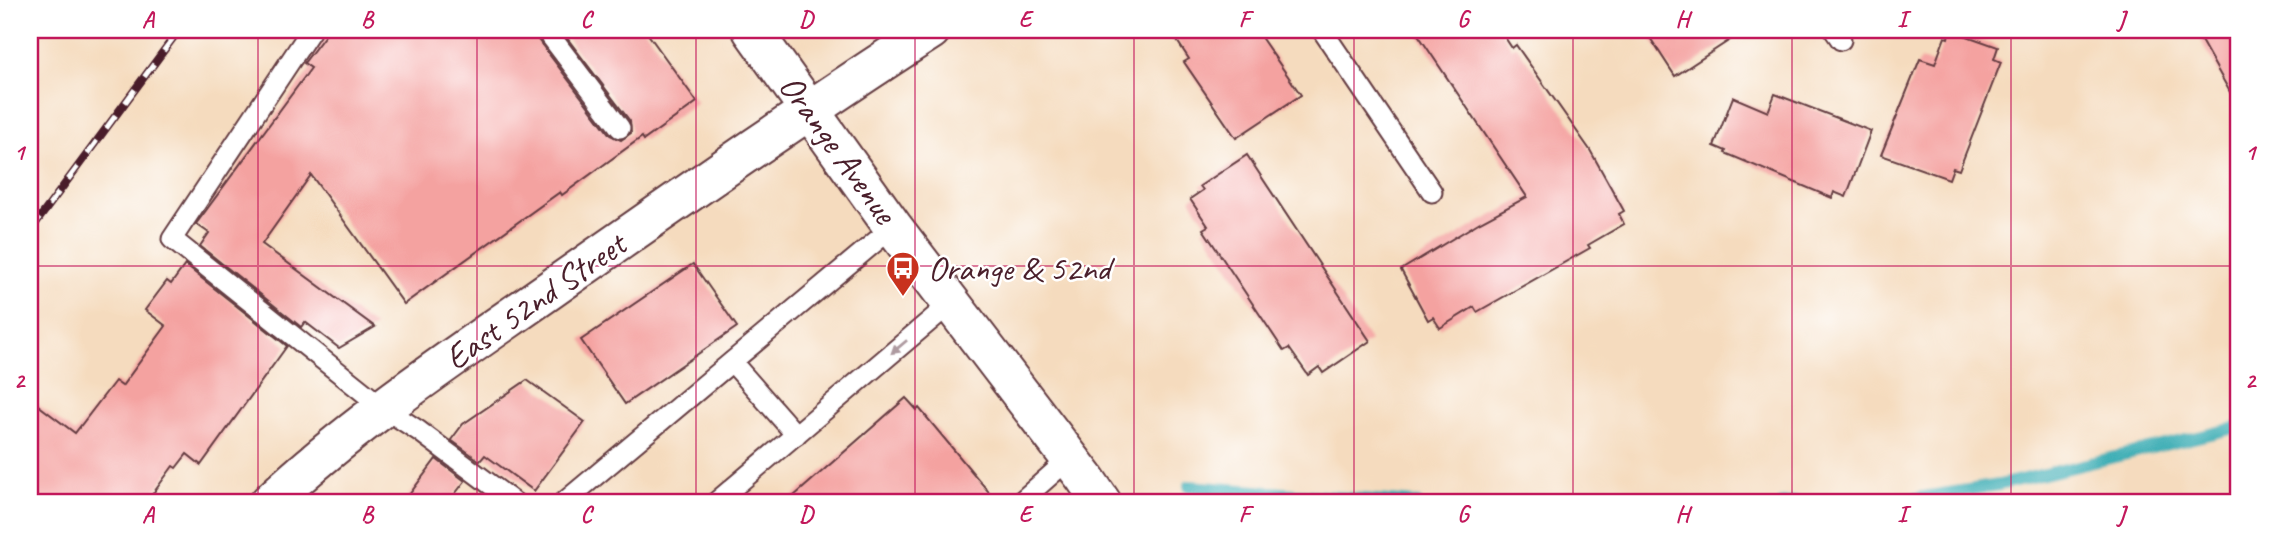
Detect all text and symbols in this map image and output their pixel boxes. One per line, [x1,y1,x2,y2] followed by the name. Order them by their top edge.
[142,5,156,34] text: A
[361,5,375,34] text: B
[581,5,595,34] text: C
[799,5,815,34] text: D
[1019,5,1035,34] text: E
[1239,5,1255,34] text: F
[1457,5,1472,34] text: G
[1675,5,1693,34] text: H
[1897,5,1912,34] text: I
[2115,5,2128,34] text: J
[769,66,909,235] street label: Orange Avenue
[14,138,27,167] text: 1
[2245,138,2258,167] text: 1
[436,220,637,380] street label: East 52nd Street
[928,246,1116,291] place label: Orange & 52nd
[884,249,922,298] bus stop icon: Orange & 52nd
[890,339,908,355] one-way arrow
[14,366,27,395] text: 2
[2245,366,2258,395] text: 2
[142,500,156,529] text: A
[361,500,375,529] text: B
[581,500,595,529] text: C
[799,500,815,529] text: D
[1019,500,1035,529] text: E
[1239,500,1255,529] text: F
[1457,500,1472,529] text: G
[1675,500,1693,529] text: H
[1897,500,1912,529] text: I
[2115,500,2128,529] text: J

